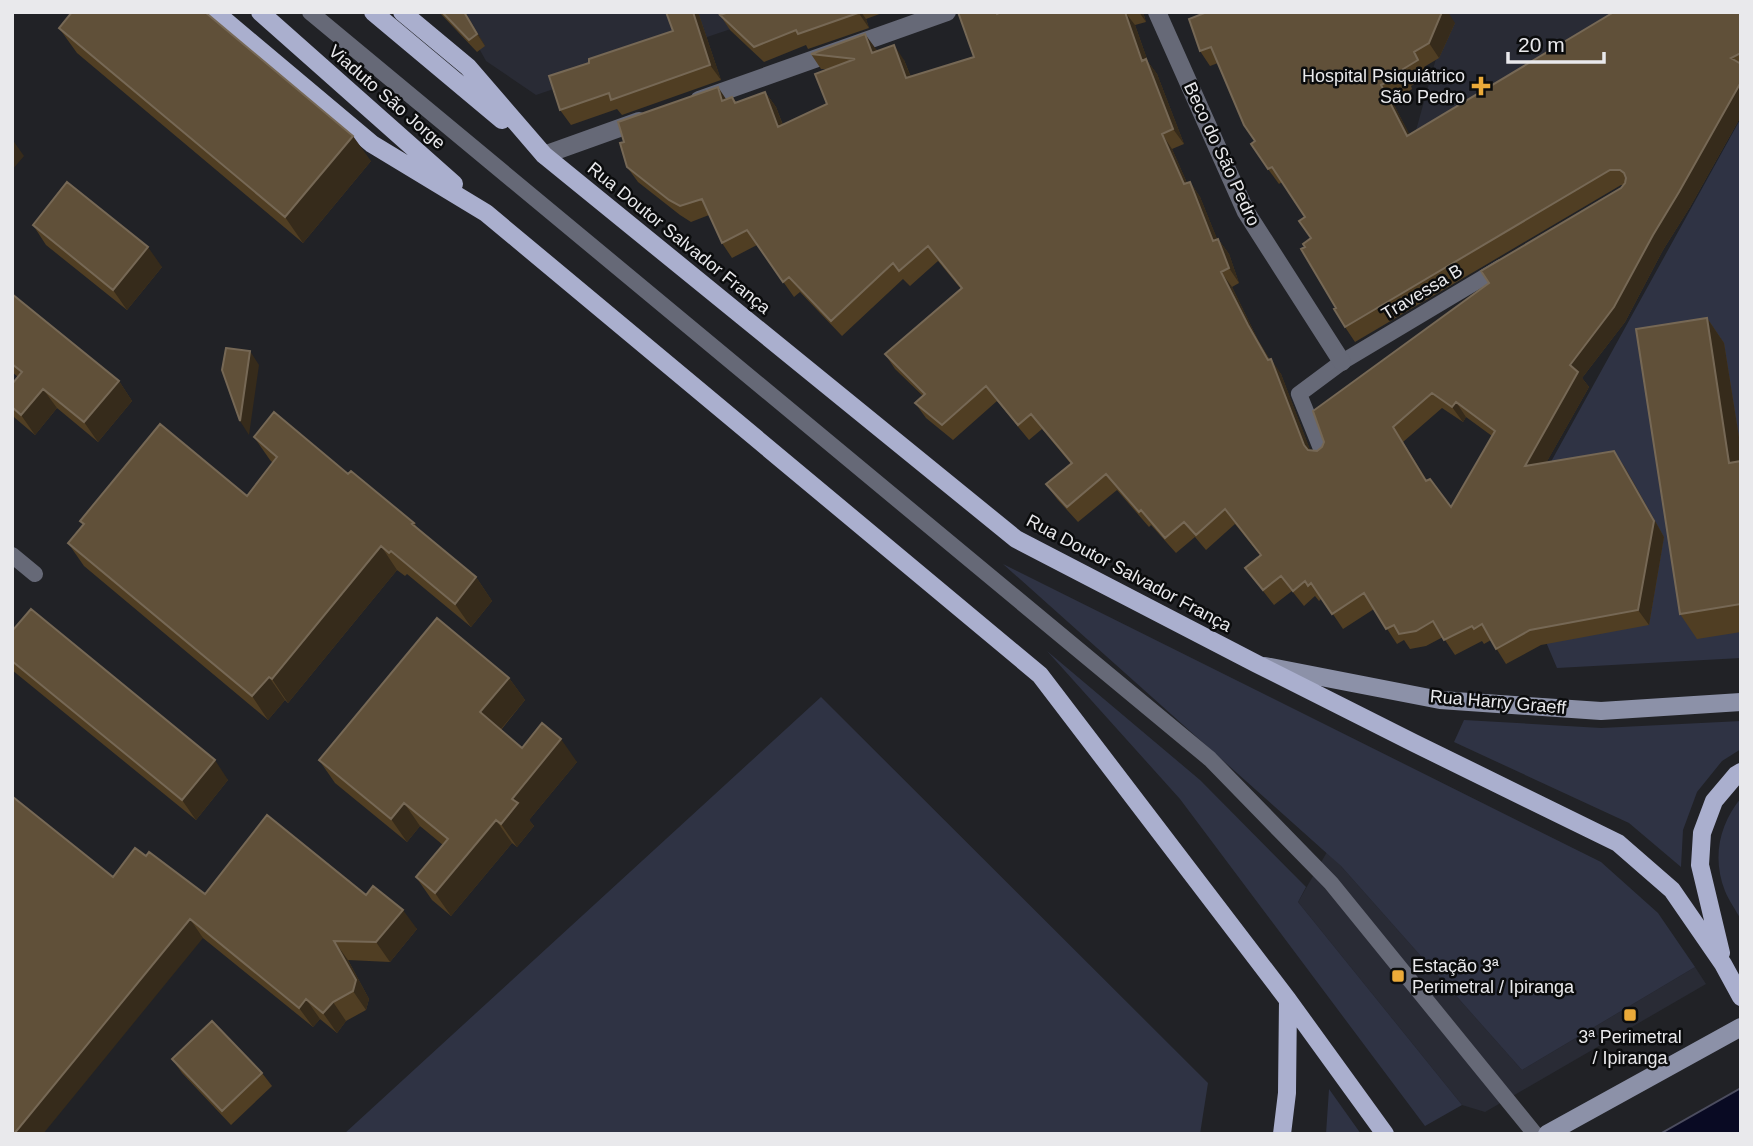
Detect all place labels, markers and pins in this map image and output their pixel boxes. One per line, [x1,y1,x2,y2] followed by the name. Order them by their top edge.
[1302,66,1465,107] place label: Hospital Psiquiátrico São Pedro
[1471,76,1491,96] marker: Hospital Psiquiátrico São Pedro
[1412,956,1575,997] place label: Estação 3ª Perimetral / Ipiranga
[1390,968,1406,984] marker: Estação 3ª Perimetral / Ipiranga
[1622,1007,1638,1023] marker: 3ª Perimetral / Ipiranga
[1578,1027,1682,1068] place label: 3ª Perimetral / Ipiranga

